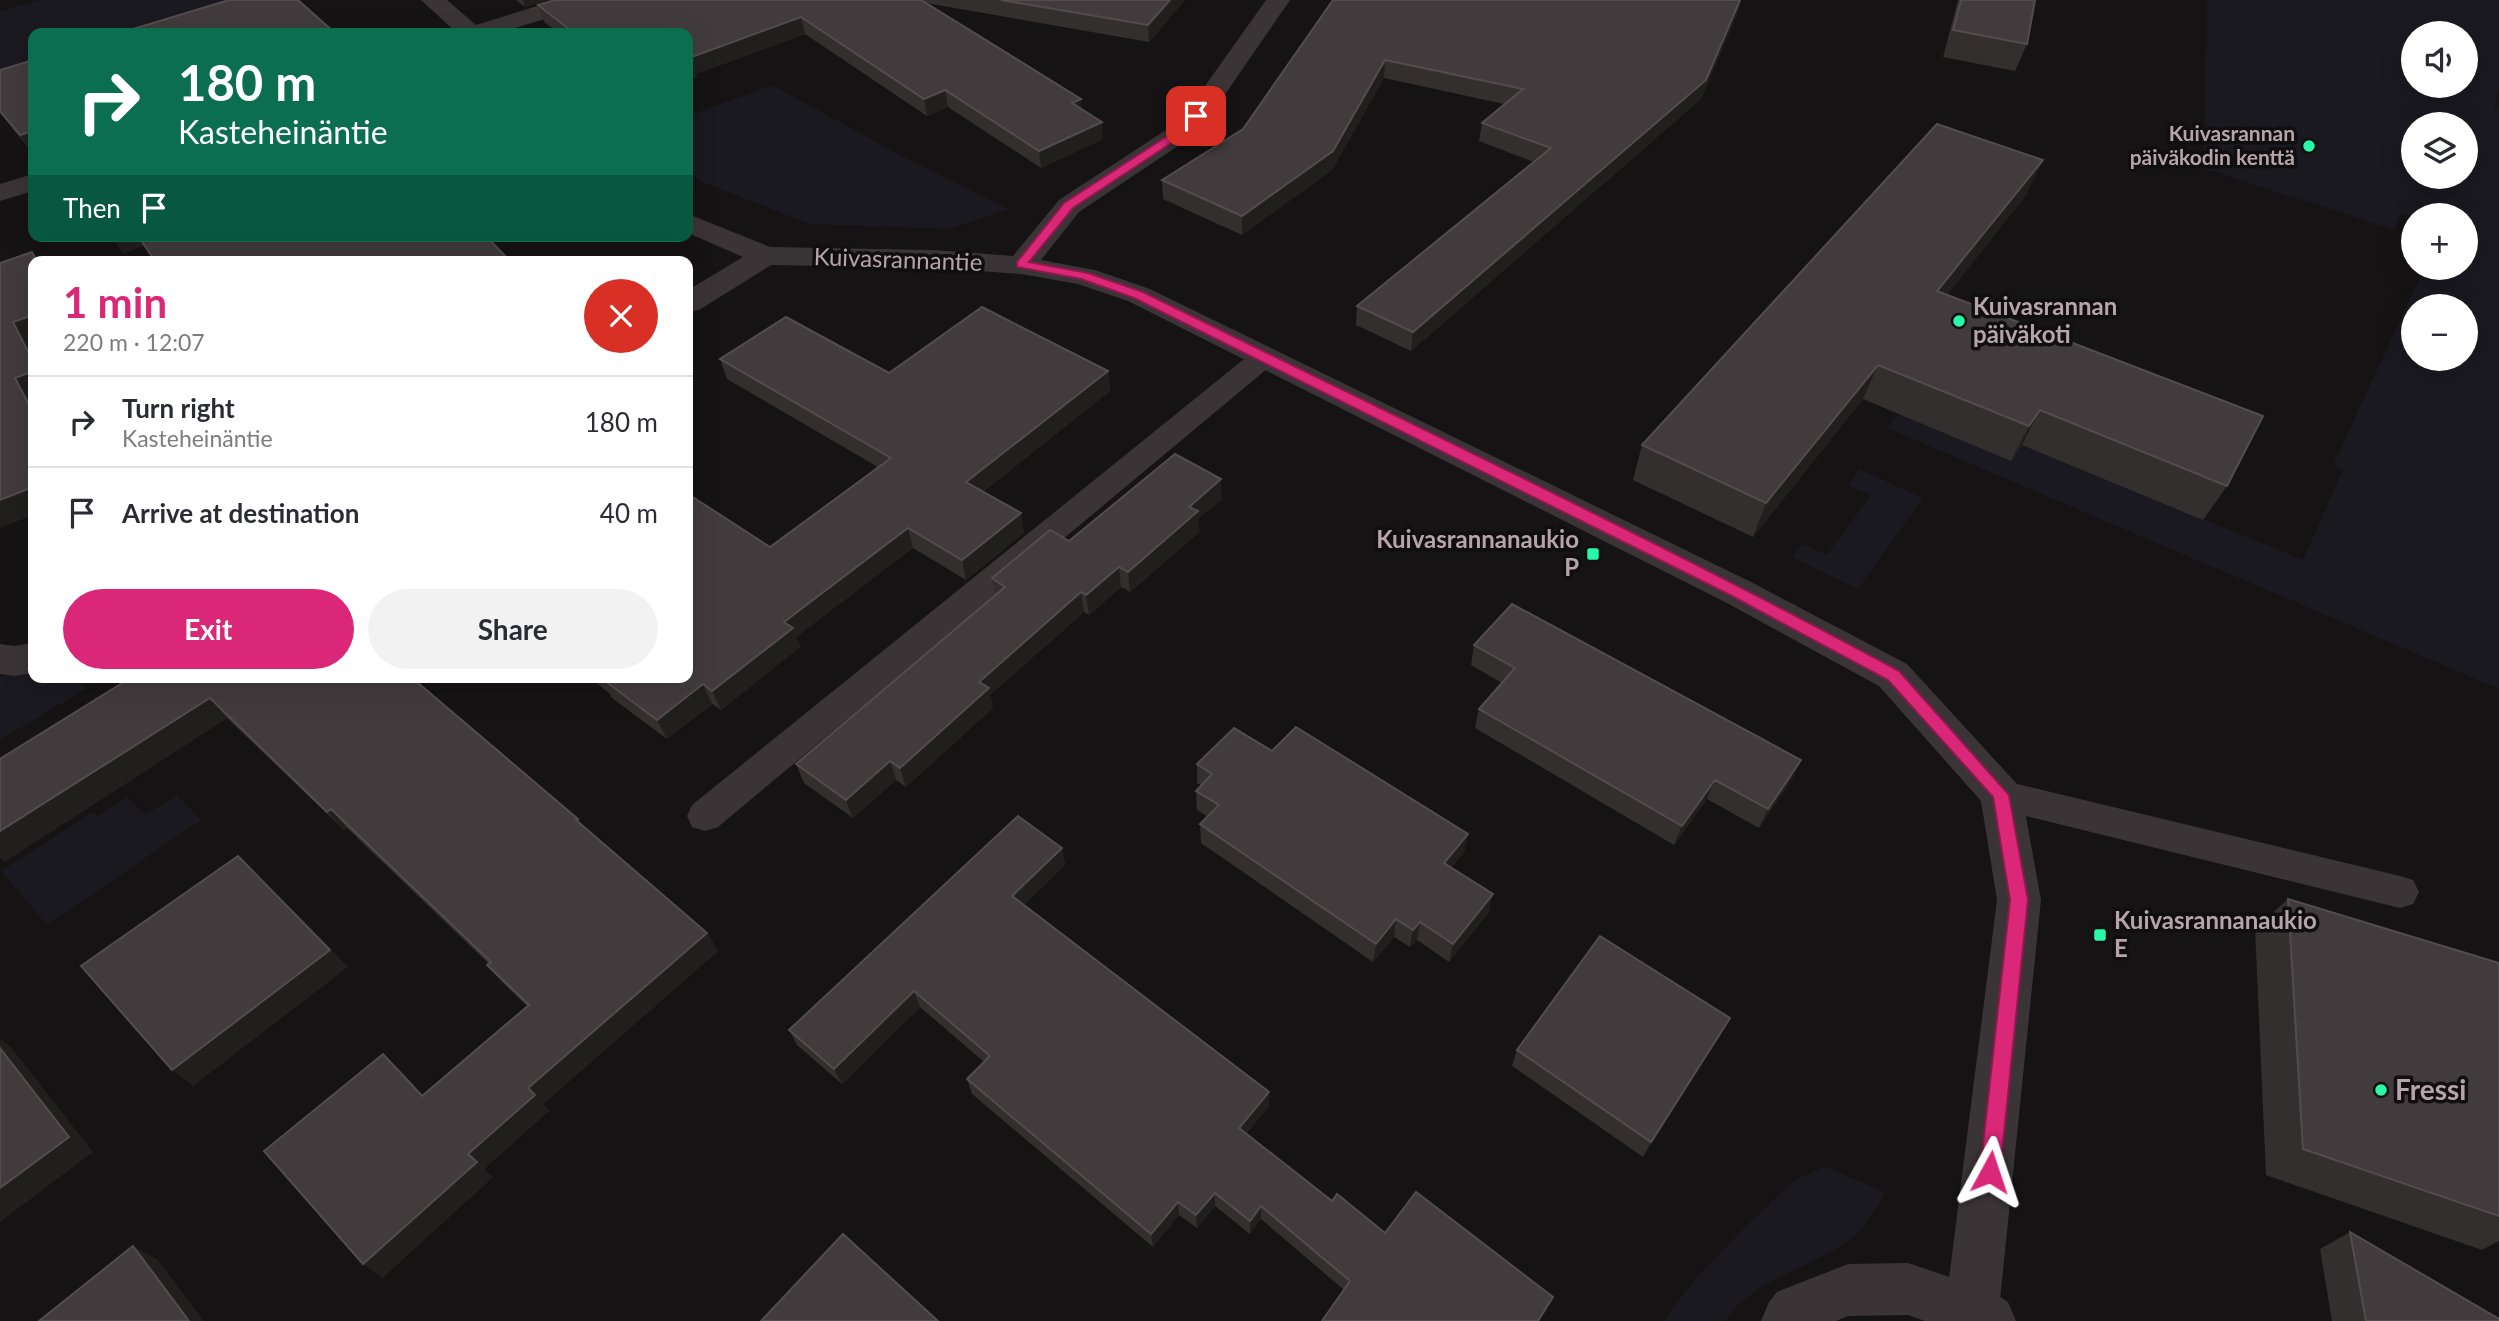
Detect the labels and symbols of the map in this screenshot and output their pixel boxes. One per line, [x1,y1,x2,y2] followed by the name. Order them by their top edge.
[1166,86,1226,146] pin
[2130,120,2295,169] place label: Kuivasrannan päiväkodin kenttä
[2301,138,2317,154] marker: Kuivasrannan päiväkodin kenttä
[813,241,983,276] street label: Kuivasrannantie
[1973,291,2117,348] place label: Kuivasrannan päiväkoti
[1951,313,1967,329] marker: Kuivasrannan päiväkoti
[1376,524,1579,581] place label: Kuivasrannanaukio P
[1585,546,1601,562] marker: Kuivasrannanaukio P
[2114,905,2317,962] place label: Kuivasrannanaukio E
[2092,927,2108,943] marker: Kuivasrannanaukio E
[2395,1072,2466,1106] place label: Fressi
[2373,1082,2389,1098] marker: Fressi
[1953,1135,2027,1209] position arrow

